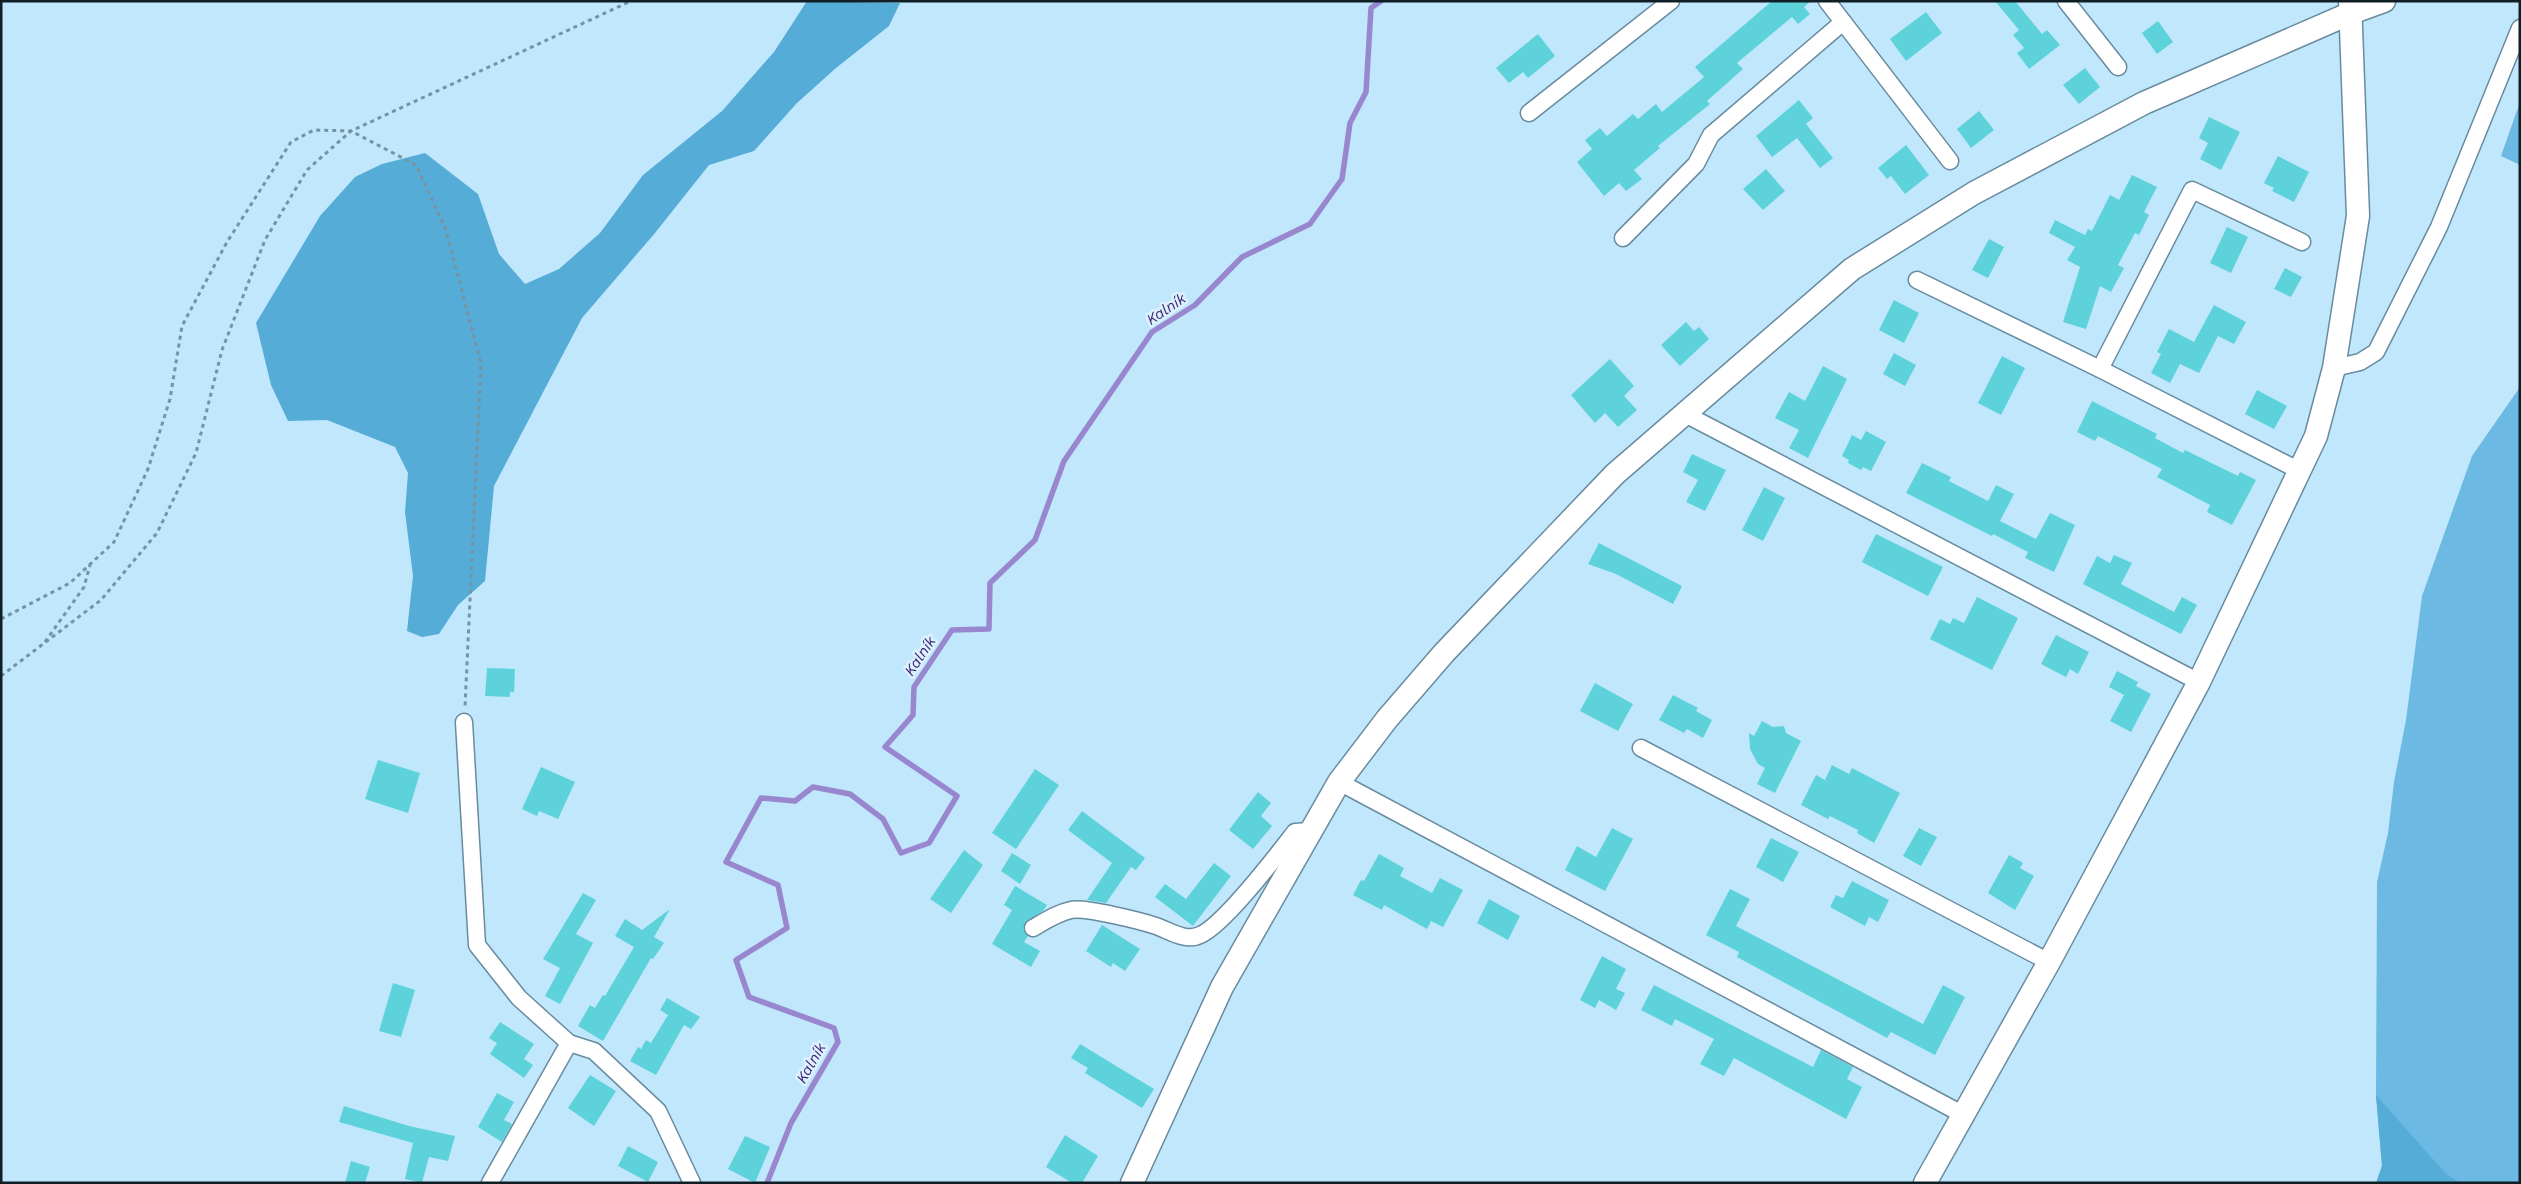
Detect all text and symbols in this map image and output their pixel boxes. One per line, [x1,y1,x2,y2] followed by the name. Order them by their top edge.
[1143,289,1190,329] water label: Kalník
[900,632,940,679] water label: Kalník
[792,1039,830,1086] water label: Kalník

